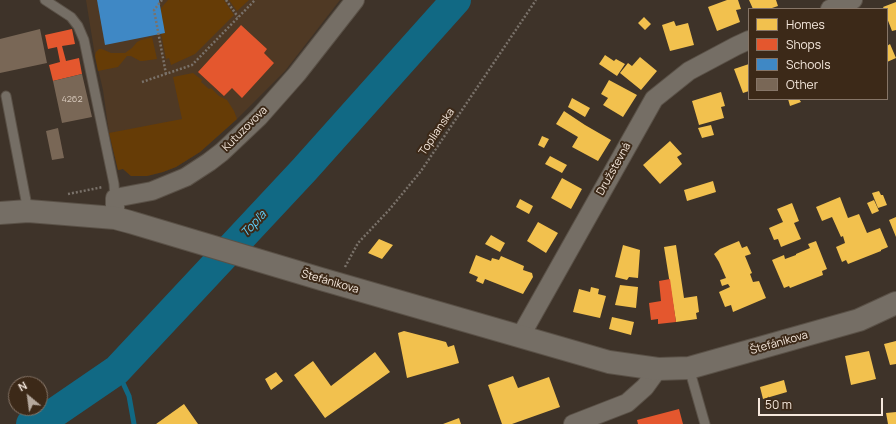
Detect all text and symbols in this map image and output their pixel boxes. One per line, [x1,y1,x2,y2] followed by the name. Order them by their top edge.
[748,8,888,100] legend
[786,16,825,33] text: Homes
[786,36,821,53] text: Shops
[786,56,830,73] text: Schools
[786,76,818,93] text: Other
[61,94,83,104] house number: 4262
[220,104,270,154] street label: Kutuzovova
[416,106,458,158] street label: Toplianska
[594,140,634,198] street label: Družstevná
[238,208,270,240] water label: Topľa
[300,267,360,297] street label: Štefánikova
[749,328,809,358] street label: Štefánikova
[8,376,48,416] north arrow
[15,377,30,394] text: N
[760,390,885,416] scale bar
[765,396,792,413] text: 50 m

